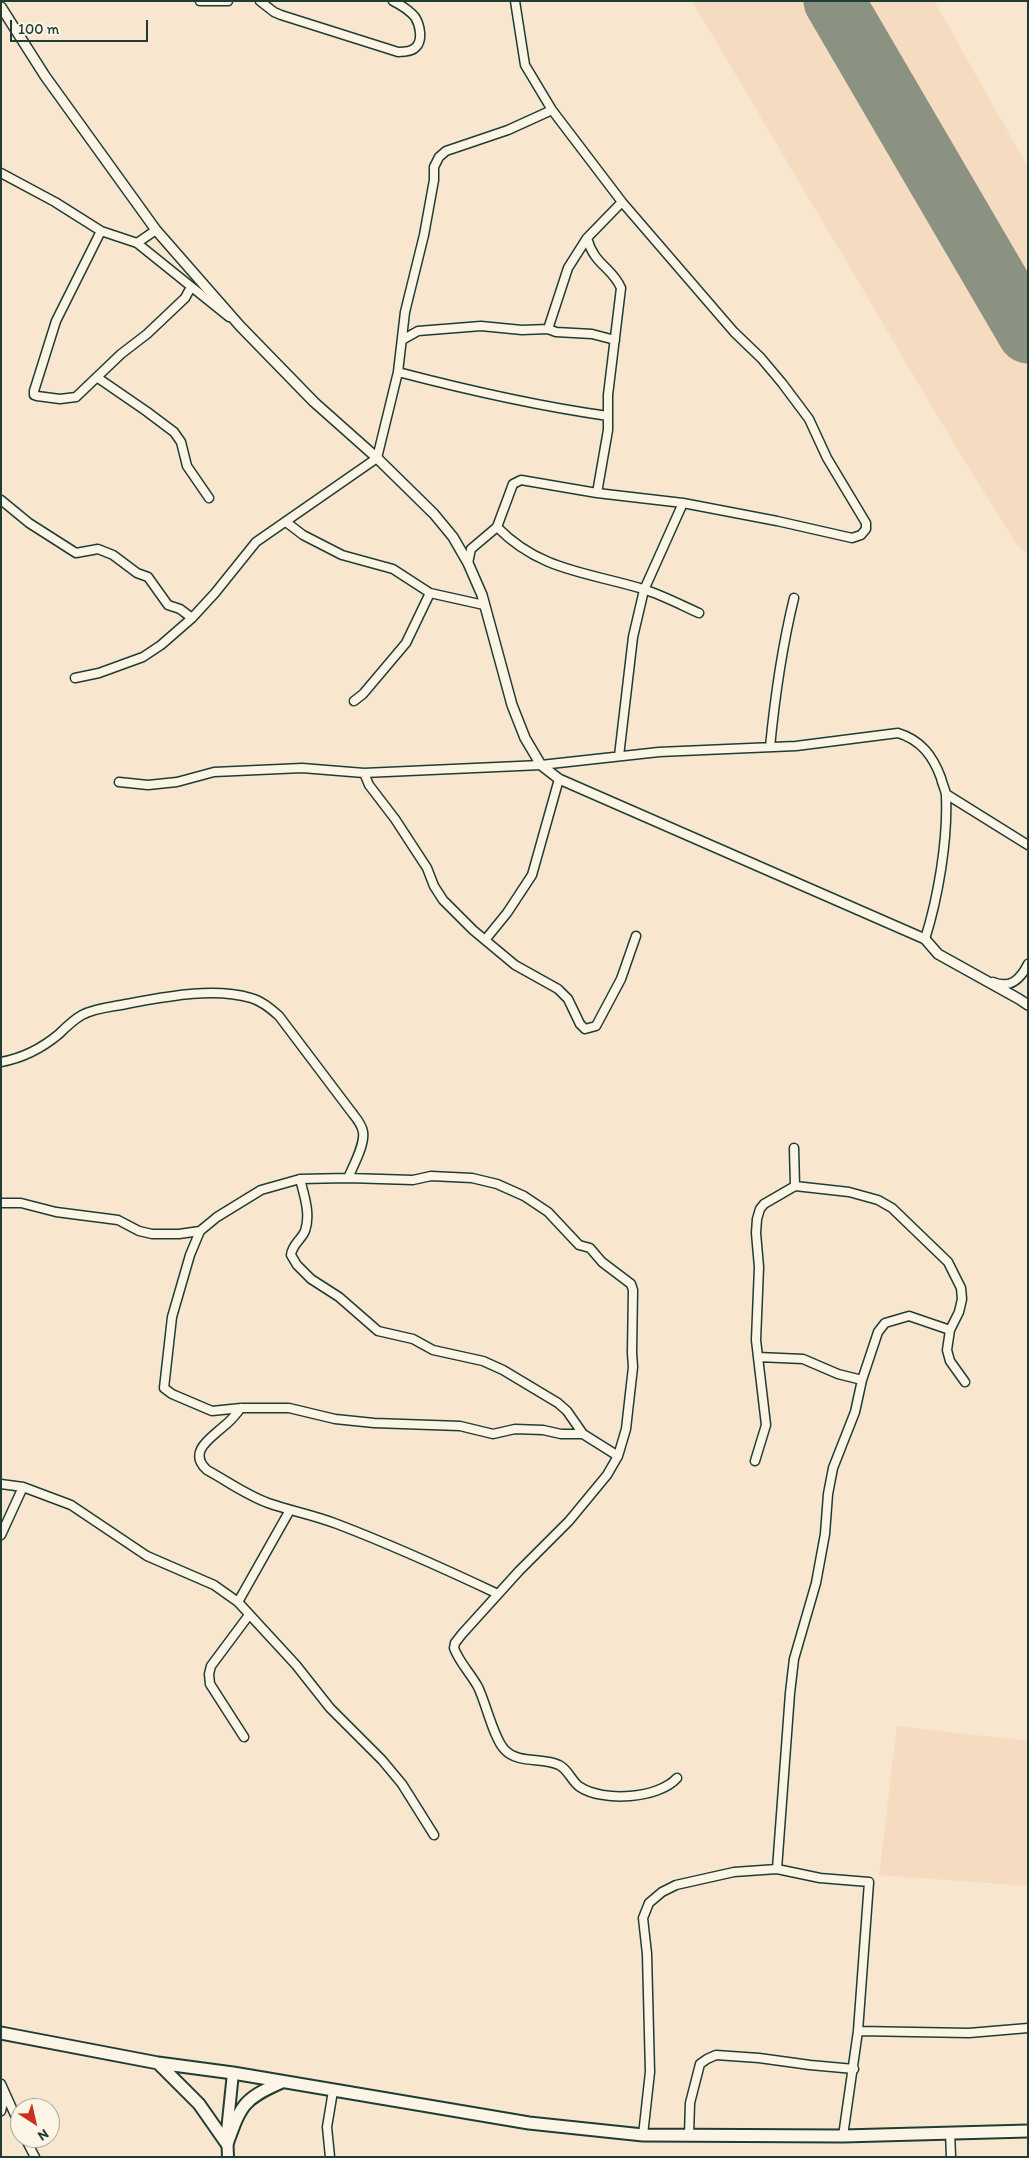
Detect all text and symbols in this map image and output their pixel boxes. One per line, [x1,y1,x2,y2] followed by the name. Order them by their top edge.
[12,10,150,42] scale bar
[18,20,59,38] text: 100 m
[10,2098,60,2148] north arrow
[35,2125,52,2145] text: N

